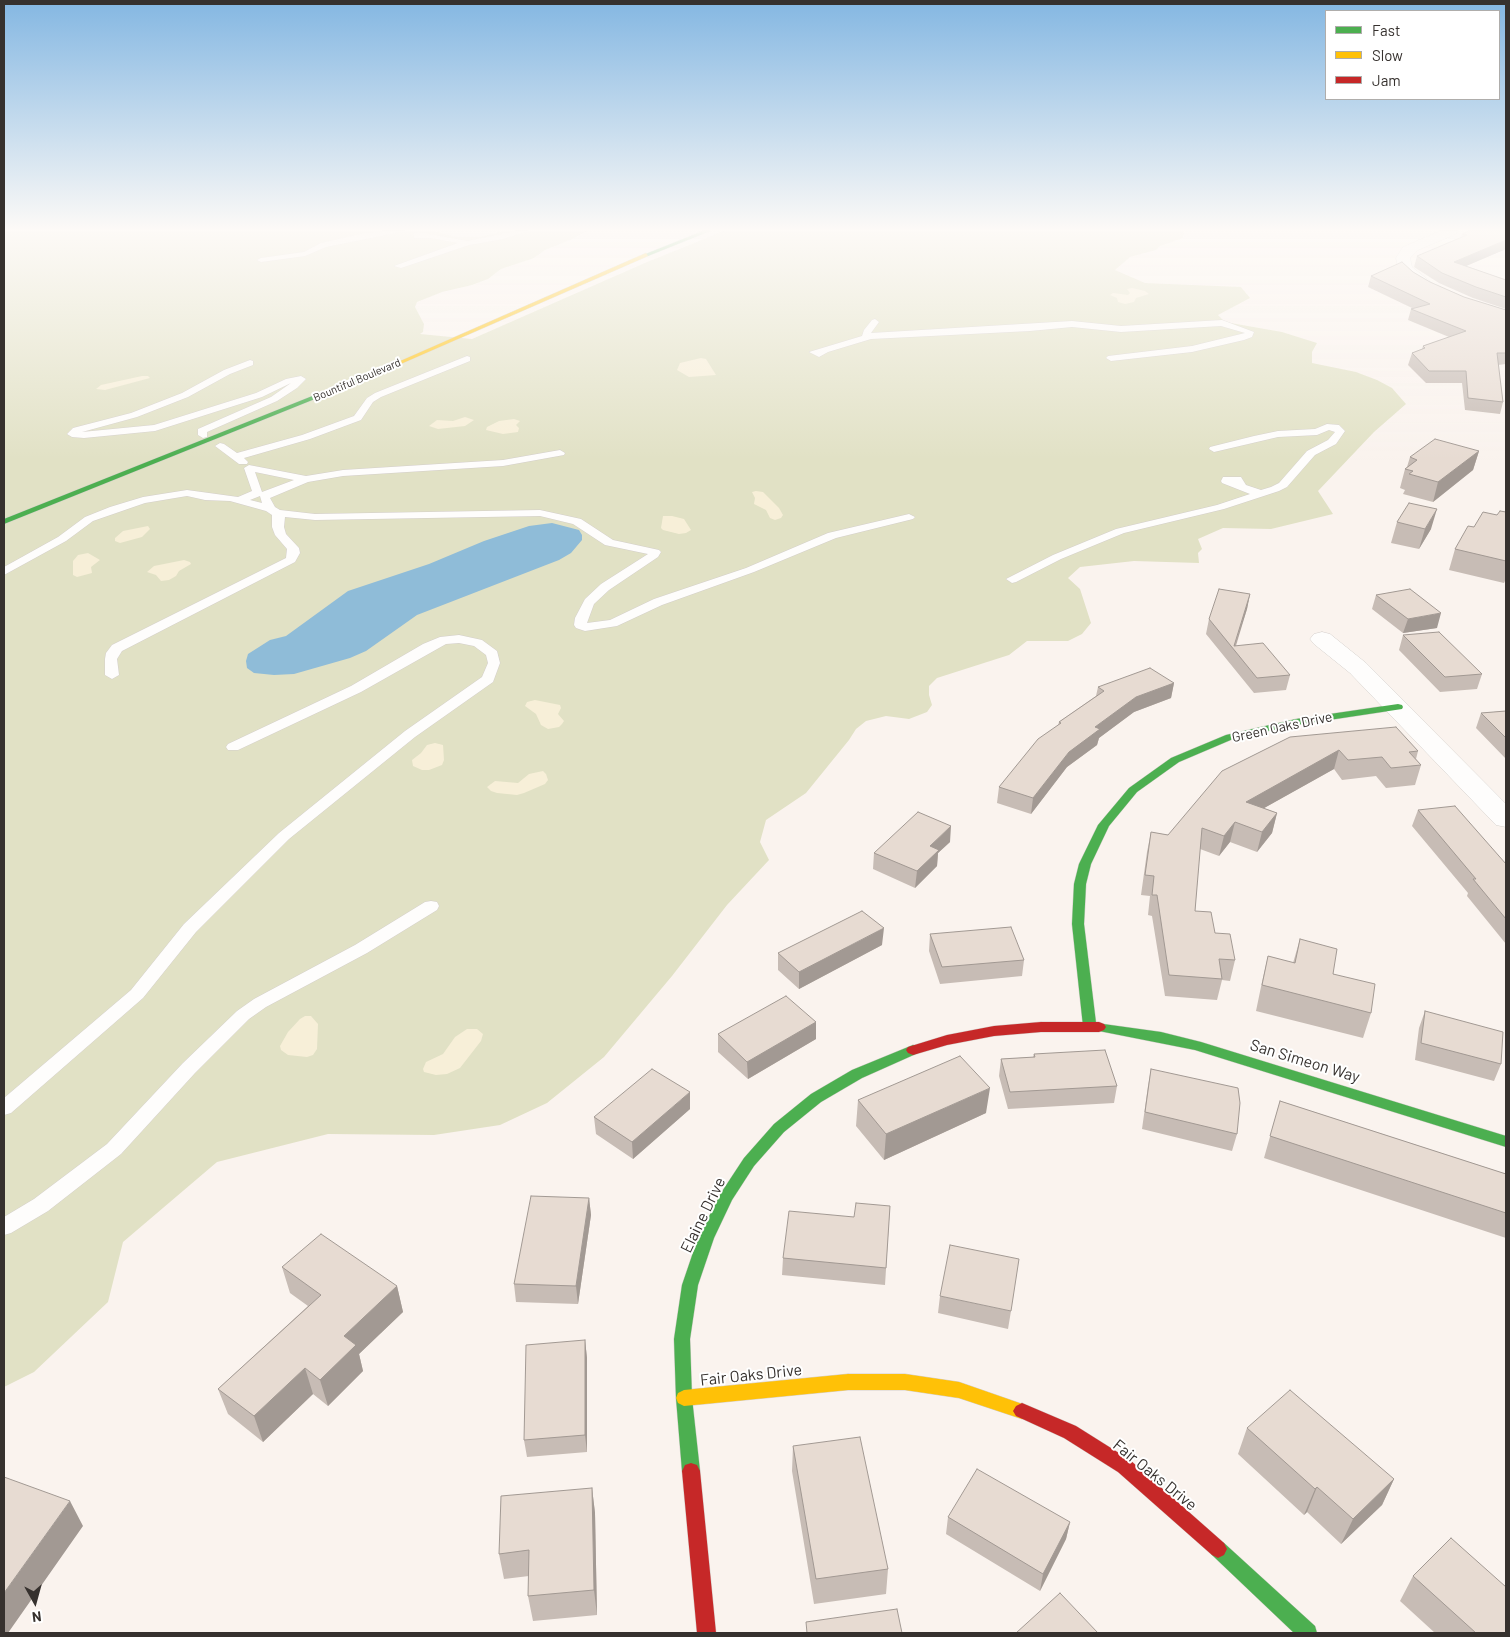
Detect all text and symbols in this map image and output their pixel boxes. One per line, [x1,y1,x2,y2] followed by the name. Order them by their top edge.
[1325,10,1500,100] legend
[1372,21,1400,39] text: Fast
[1372,46,1403,64] text: Slow
[1372,71,1401,89] text: Jam
[311,356,403,404] street label: Bountiful Boulevard
[1230,708,1334,746] street label: Green Oaks Drive
[1248,1035,1362,1087] street label: San Simeon Way
[677,1174,729,1256] street label: Elaine Drive
[699,1360,803,1390] street label: Fair Oaks Drive
[1109,1435,1201,1515] street label: Fair Oaks Drive
[10,1577,60,1627] north arrow
[31,1608,43,1626] text: N

